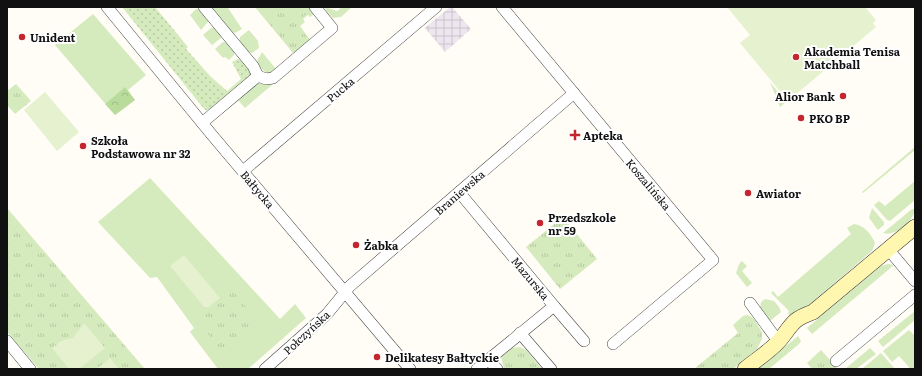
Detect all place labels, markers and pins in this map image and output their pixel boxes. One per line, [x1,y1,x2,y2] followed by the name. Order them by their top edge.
[30,29,76,45] place label: Unident
[17,32,27,42] marker: Unident
[804,43,901,72] place label: Akademia Tenisa Matchball
[791,52,801,62] marker: Akademia Tenisa Matchball
[775,88,836,104] place label: Alior Bank
[838,91,848,101] marker: Alior Bank
[809,110,850,126] place label: PKO BP
[796,113,806,123] marker: PKO BP
[583,127,624,143] place label: Apteka
[570,130,580,140] marker: Apteka
[91,132,191,161] place label: Szkoła Podstawowa nr 32
[78,141,88,151] marker: Szkoła Podstawowa nr 32
[756,185,801,201] place label: Awiator
[743,188,753,198] marker: Awiator
[548,209,616,238] place label: Przedszkole nr 59
[535,218,545,228] marker: Przedszkole nr 59
[364,237,399,253] place label: Żabka
[351,240,361,250] marker: Żabka
[385,349,499,365] place label: Delikatesy Bałtyckie
[372,352,382,362] marker: Delikatesy Bałtyckie

